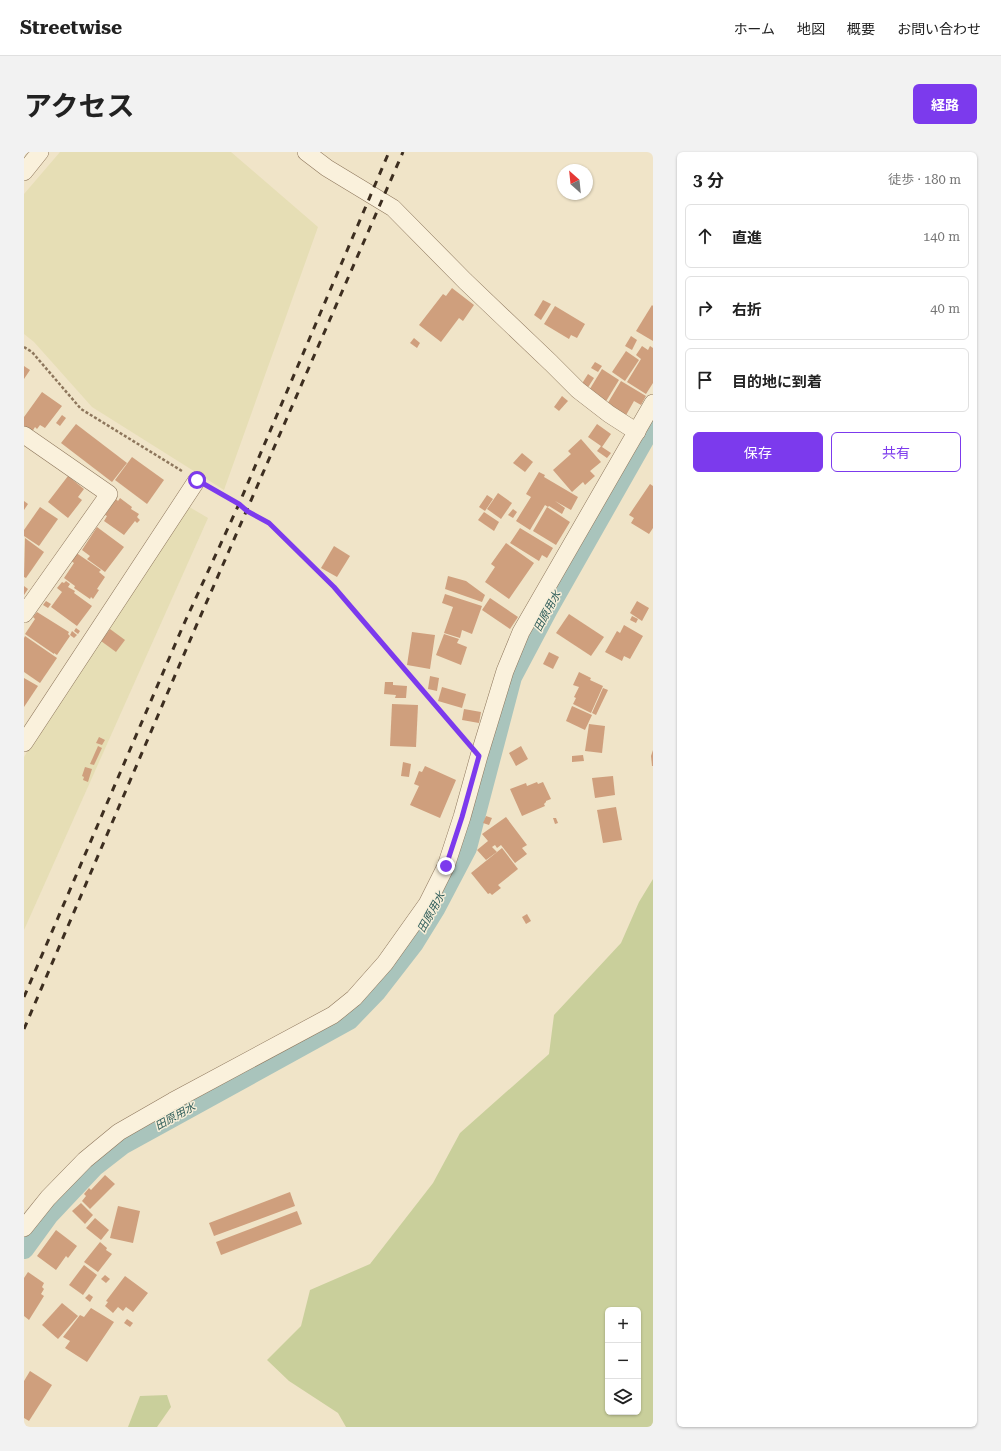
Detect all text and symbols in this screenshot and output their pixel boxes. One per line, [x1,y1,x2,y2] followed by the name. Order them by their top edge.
[20,16,122,39] text: Streetwise
[733,21,775,37] text: ホーム
[797,21,825,37] text: 地図
[847,21,875,37] text: 概要
[897,21,981,37] text: お問い合わせ
[913,84,977,124] button: 経路
[24,90,135,123] text: アクセス
[557,164,593,200] north arrow
[693,170,724,190] text: 3 分
[888,172,961,187] text: 徒歩 · 180 m
[694,225,716,247] icon: ahead
[732,229,762,247] text: 直進
[923,229,960,244] text: 140 m
[694,297,716,319] icon: right
[732,301,762,319] text: 右折
[930,301,960,316] text: 40 m
[694,369,716,391] icon: arrive
[732,373,822,391] text: 目的地に到着
[693,432,823,472] button: 保存
[831,432,961,472] button: 共有
[188,471,206,489] route start
[531,588,564,634] water label: 田原用水
[437,857,455,875] route end
[415,889,448,935] water label: 田原用水
[153,1100,199,1133] water label: 田原用水
[605,1307,641,1415] map controls
[605,1307,641,1343] button: +
[605,1343,641,1379] button: −
[605,1379,641,1415] button: layers

